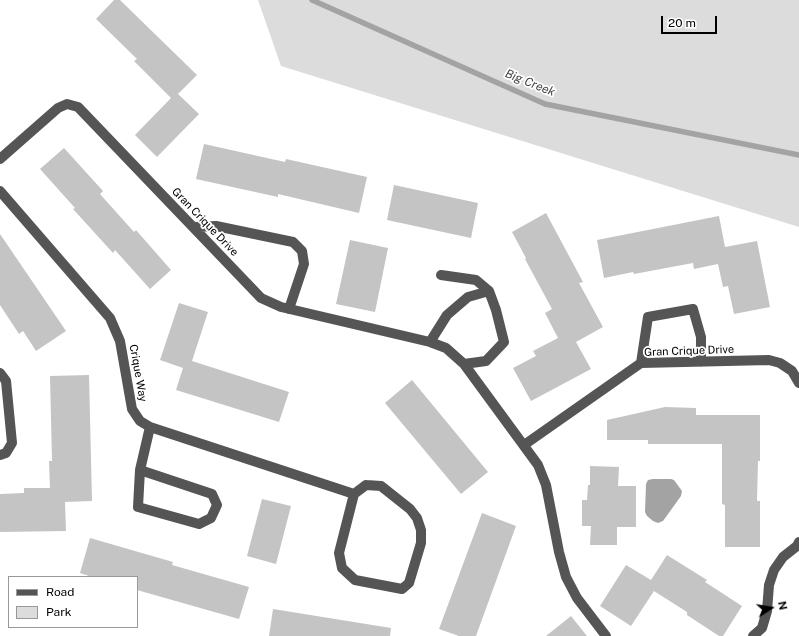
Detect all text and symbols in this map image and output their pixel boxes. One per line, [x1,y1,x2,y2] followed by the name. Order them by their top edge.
[663,8,719,34] scale bar
[668,16,696,30] text: 20 m
[503,66,557,100] water label: Big Creek
[169,185,241,259] street label: Gran Crique Drive
[126,343,150,403] street label: Crique Way
[644,343,734,359] street label: Gran Crique Drive
[8,576,138,628] legend
[46,585,74,599] text: Road
[751,588,791,628] north arrow
[776,600,790,611] text: N
[46,605,72,619] text: Park

